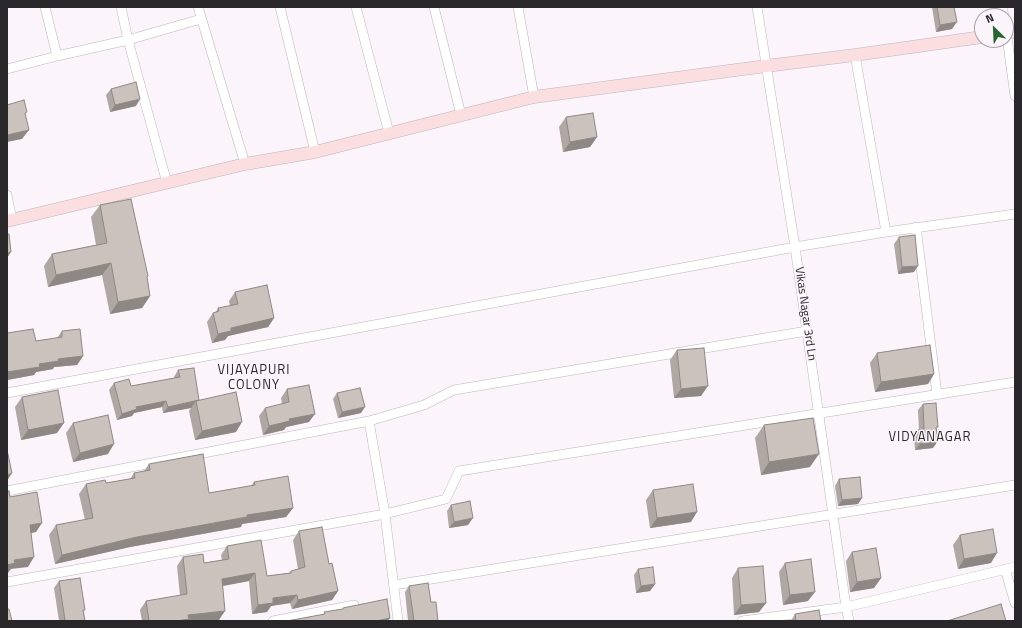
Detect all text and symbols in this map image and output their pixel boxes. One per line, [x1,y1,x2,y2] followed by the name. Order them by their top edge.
[974,8,1014,48] north arrow
[983,9,996,27] text: N
[791,266,819,362] street label: Vikas Nagar 3rd Ln
[218,363,290,394] district label: VIJAYAPURI COLONY
[888,430,972,446] district label: VIDYANAGAR

